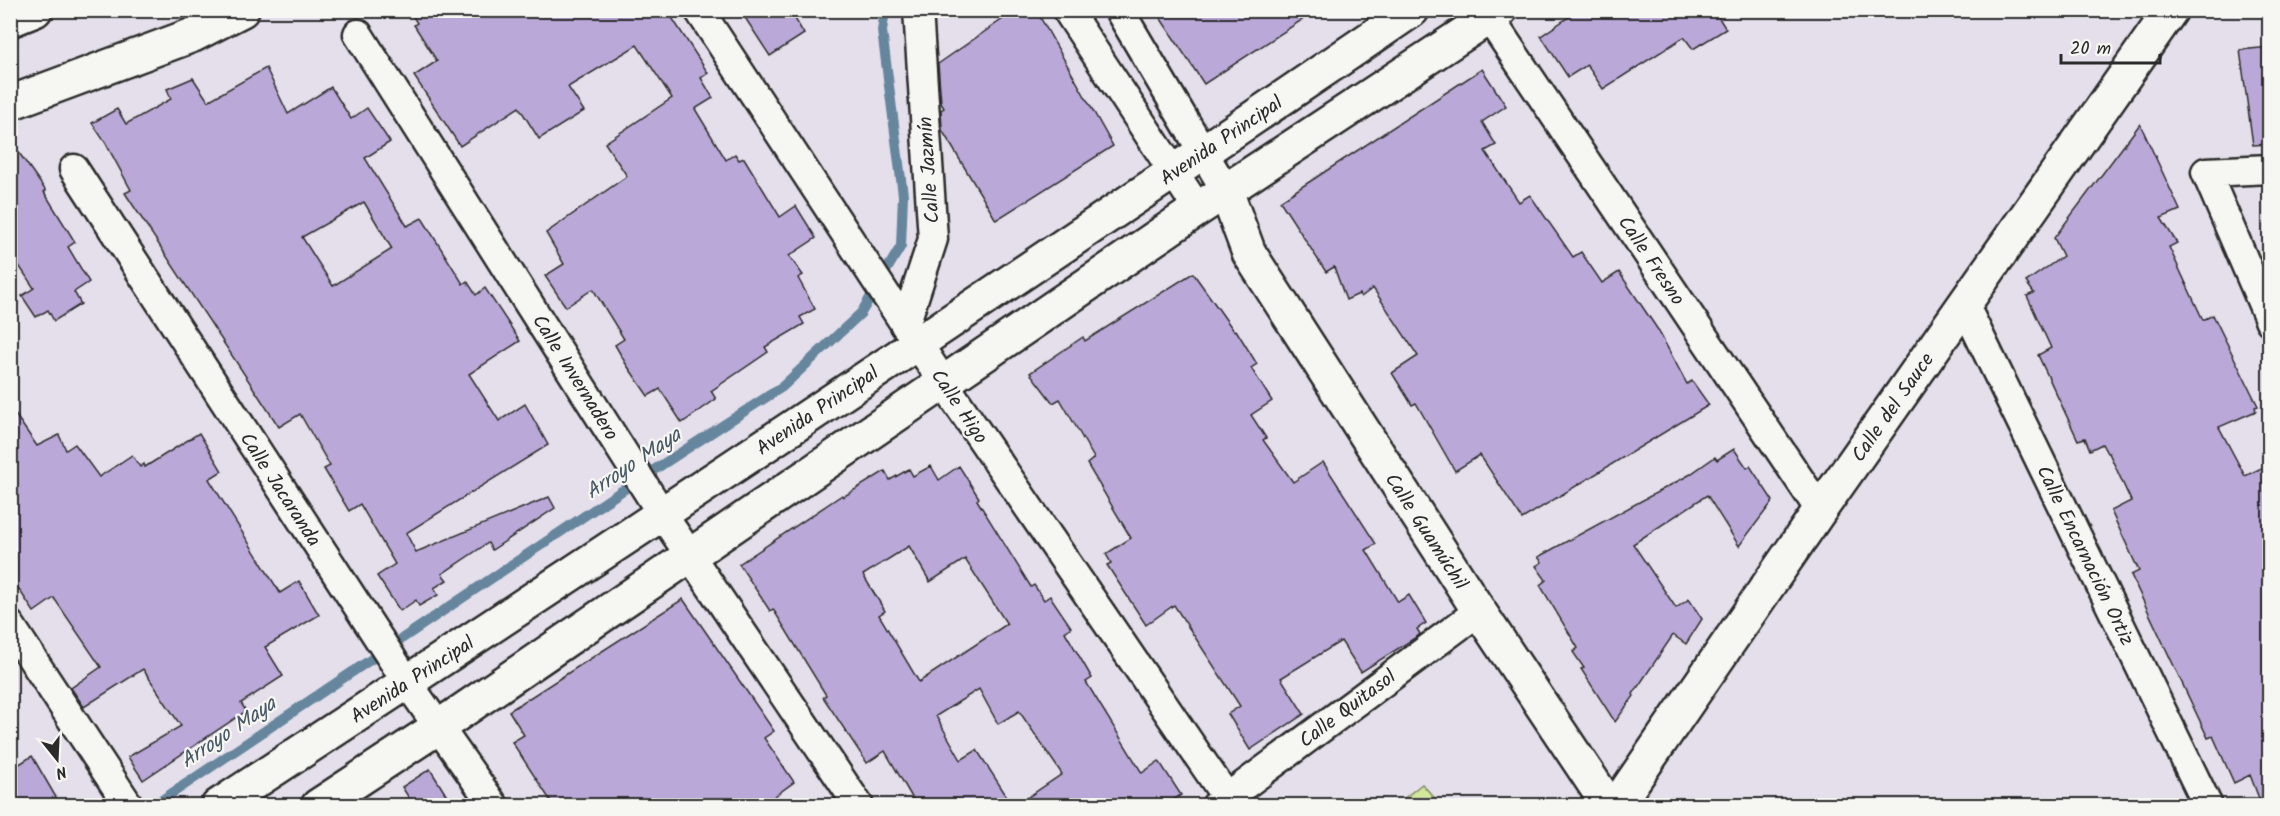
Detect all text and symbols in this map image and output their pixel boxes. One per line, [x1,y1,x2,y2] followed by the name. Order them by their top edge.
[2061,27,2160,65] scale bar
[2070,35,2111,64] text: 20 m
[1154,88,1290,195] street label: Avenida Principal
[910,115,950,224] street label: Calle Jazmín
[1608,210,1692,313] street label: Calle Fresno
[523,309,626,448] street label: Calle Invernadero
[1844,347,1943,470] street label: Calle del Sauce
[750,358,886,465] street label: Avenida Principal
[921,363,995,451] street label: Calle Higo
[579,419,690,509] water label: Arroyo Maya
[230,426,328,554] street label: Calle Jacaranda
[2027,460,2142,652] street label: Calle Encarnación Ortiz
[1375,467,1475,597] street label: Calle Guamúchil
[344,628,482,733] street label: Avenida Principal
[1293,662,1404,757] street label: Calle Quitasol
[174,688,285,778] water label: Arroyo Maya
[27,729,87,789] north arrow
[53,758,70,785] text: N

